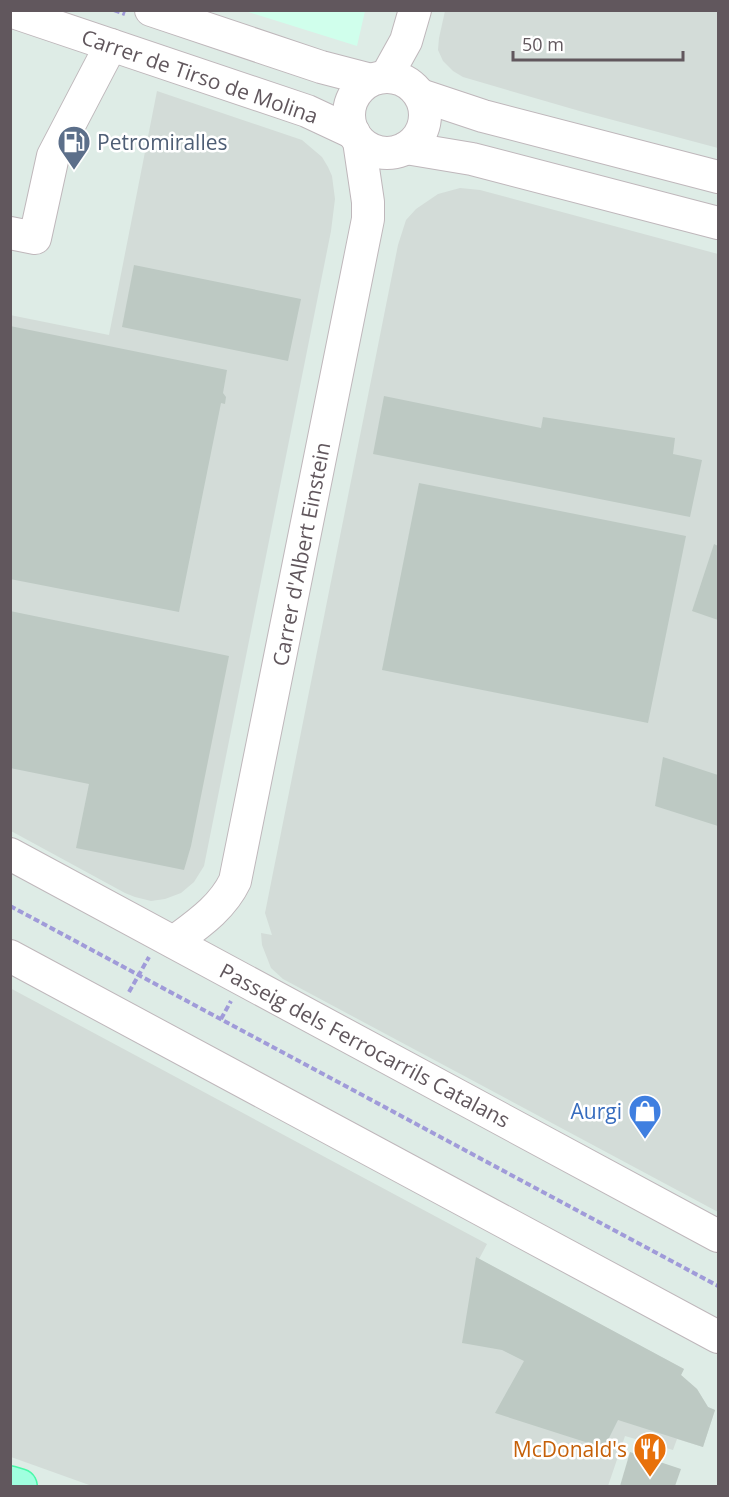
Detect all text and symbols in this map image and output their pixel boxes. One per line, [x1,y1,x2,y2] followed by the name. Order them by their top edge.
[78,22,322,130] street label: Carrer de Tirso de Molina
[513,24,682,62] scale bar
[522,32,564,56] text: 50 m
[56,124,92,171] fuel station icon: Petromiralles
[97,128,228,156] place label: Petromiralles
[266,440,336,668] street label: Carrer d'Albert Einstein
[215,956,515,1134] street label: Passeig dels Ferrocarrils Catalans
[627,1093,663,1140] shop icon: Aurgi
[571,1097,622,1125] place label: Aurgi
[632,1431,668,1478] restaurant icon: McDonald's
[513,1435,627,1463] place label: McDonald's

